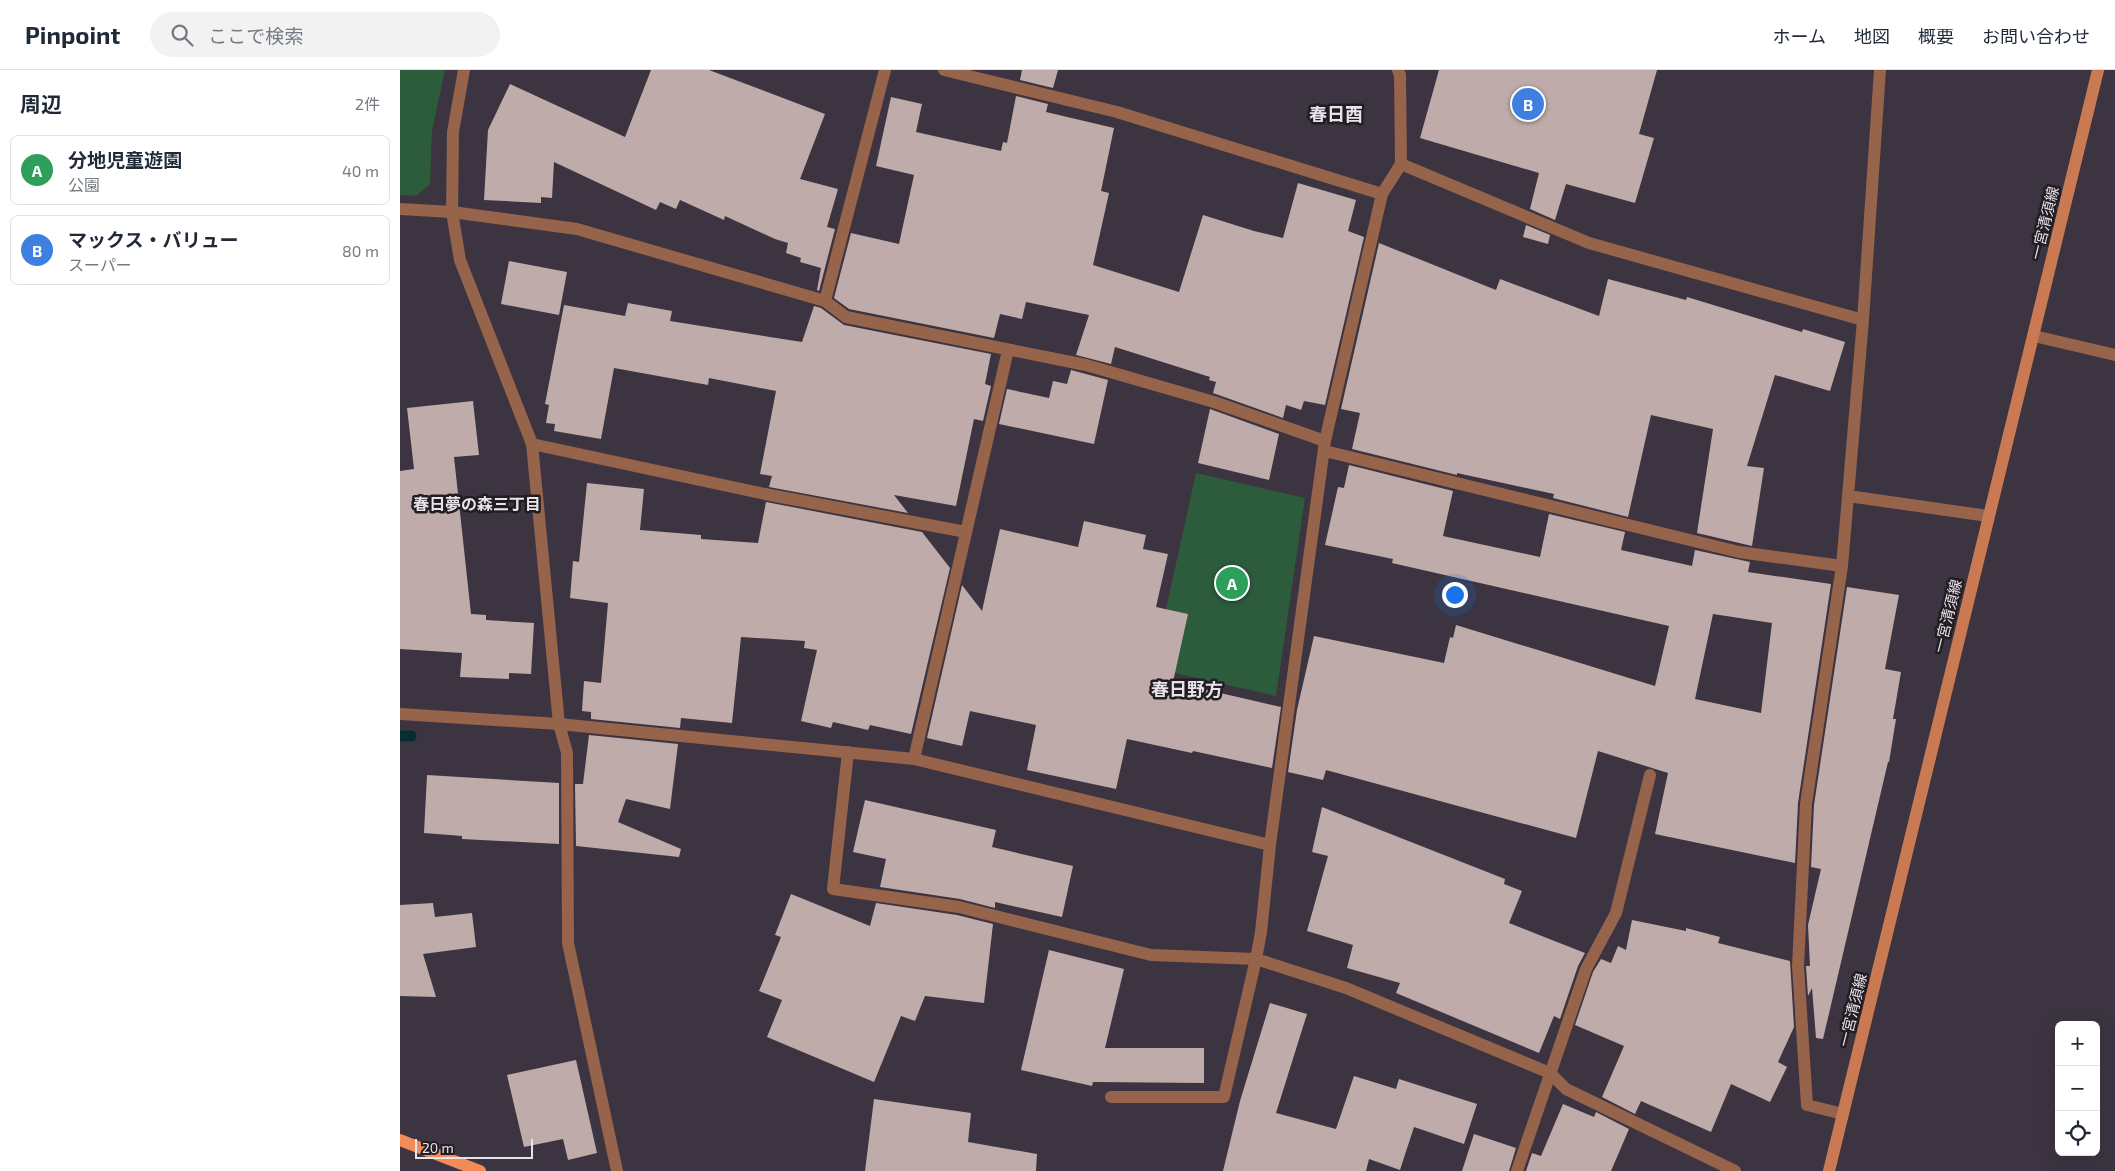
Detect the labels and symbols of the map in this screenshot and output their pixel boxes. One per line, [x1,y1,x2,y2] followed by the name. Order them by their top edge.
[1512,85,1544,123] pin: B
[1309,103,1363,125] district label: 春日酉
[2026,184,2062,262] street label: 一宮清須線
[413,494,541,513] district label: 春日夢の森三丁目
[1216,564,1248,602] pin: A
[1929,577,1965,655] street label: 一宮清須線
[1442,582,1468,608] your location
[1151,678,1223,700] district label: 春日野方
[1834,971,1870,1049] street label: 一宮清須線
[415,1136,532,1159] scale bar

